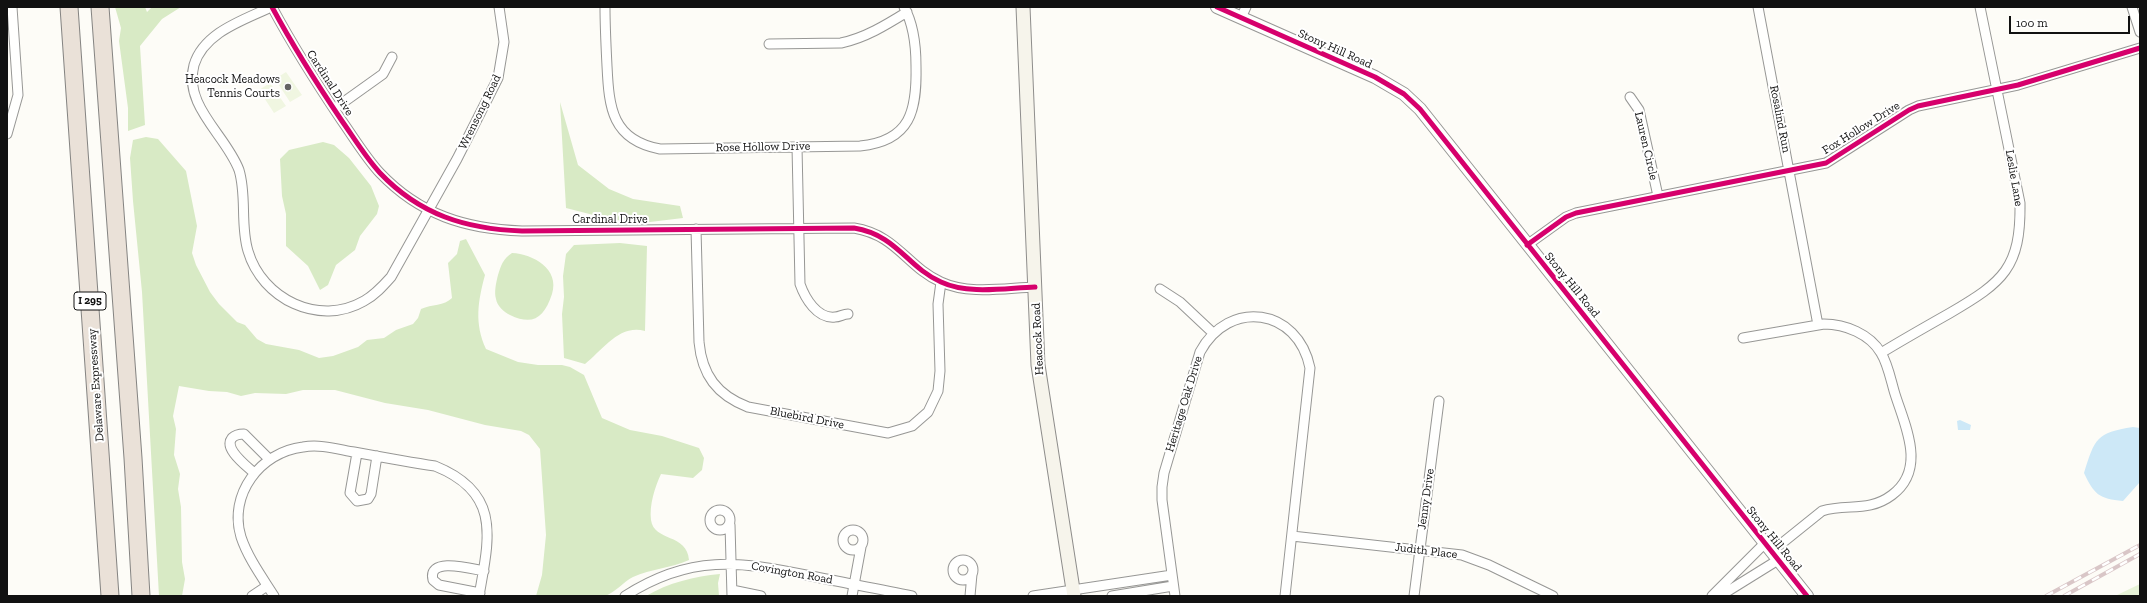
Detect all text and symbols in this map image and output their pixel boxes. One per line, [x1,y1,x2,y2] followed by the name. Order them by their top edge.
[2011,8,2132,34] scale bar
[2016,16,2048,30] text: 100 m
[1296,26,1374,72] street label: Stony Hill Road
[303,47,357,119] street label: Cardinal Drive
[456,72,504,152] street label: Wrensong Road
[185,73,280,101] place label: Heacock Meadows Tennis Courts
[283,82,293,92] marker: Heacock Meadows Tennis Courts
[1766,84,1794,154] street label: Rosalind Run
[1820,98,1902,158] street label: Fox Hollow Drive
[1631,110,1661,182] street label: Lauren Circle
[716,139,810,155] street label: Rose Hollow Drive
[2002,149,2026,207] street label: Leslie Lane
[572,213,648,227] street label: Cardinal Drive
[1541,249,1603,321] street label: Stony Hill Road
[74,292,106,310] road number: I 295
[1029,303,1047,375] street label: Heacock Road
[85,328,107,442] street label: Delaware Expressway
[1163,354,1205,454] street label: Heritage Oak Drive
[769,404,845,432] street label: Bluebird Drive
[1415,468,1437,530] street label: Jenny Drive
[1743,503,1805,575] street label: Stony Hill Road
[1394,540,1458,562] street label: Judith Place
[750,559,834,587] street label: Covington Road

